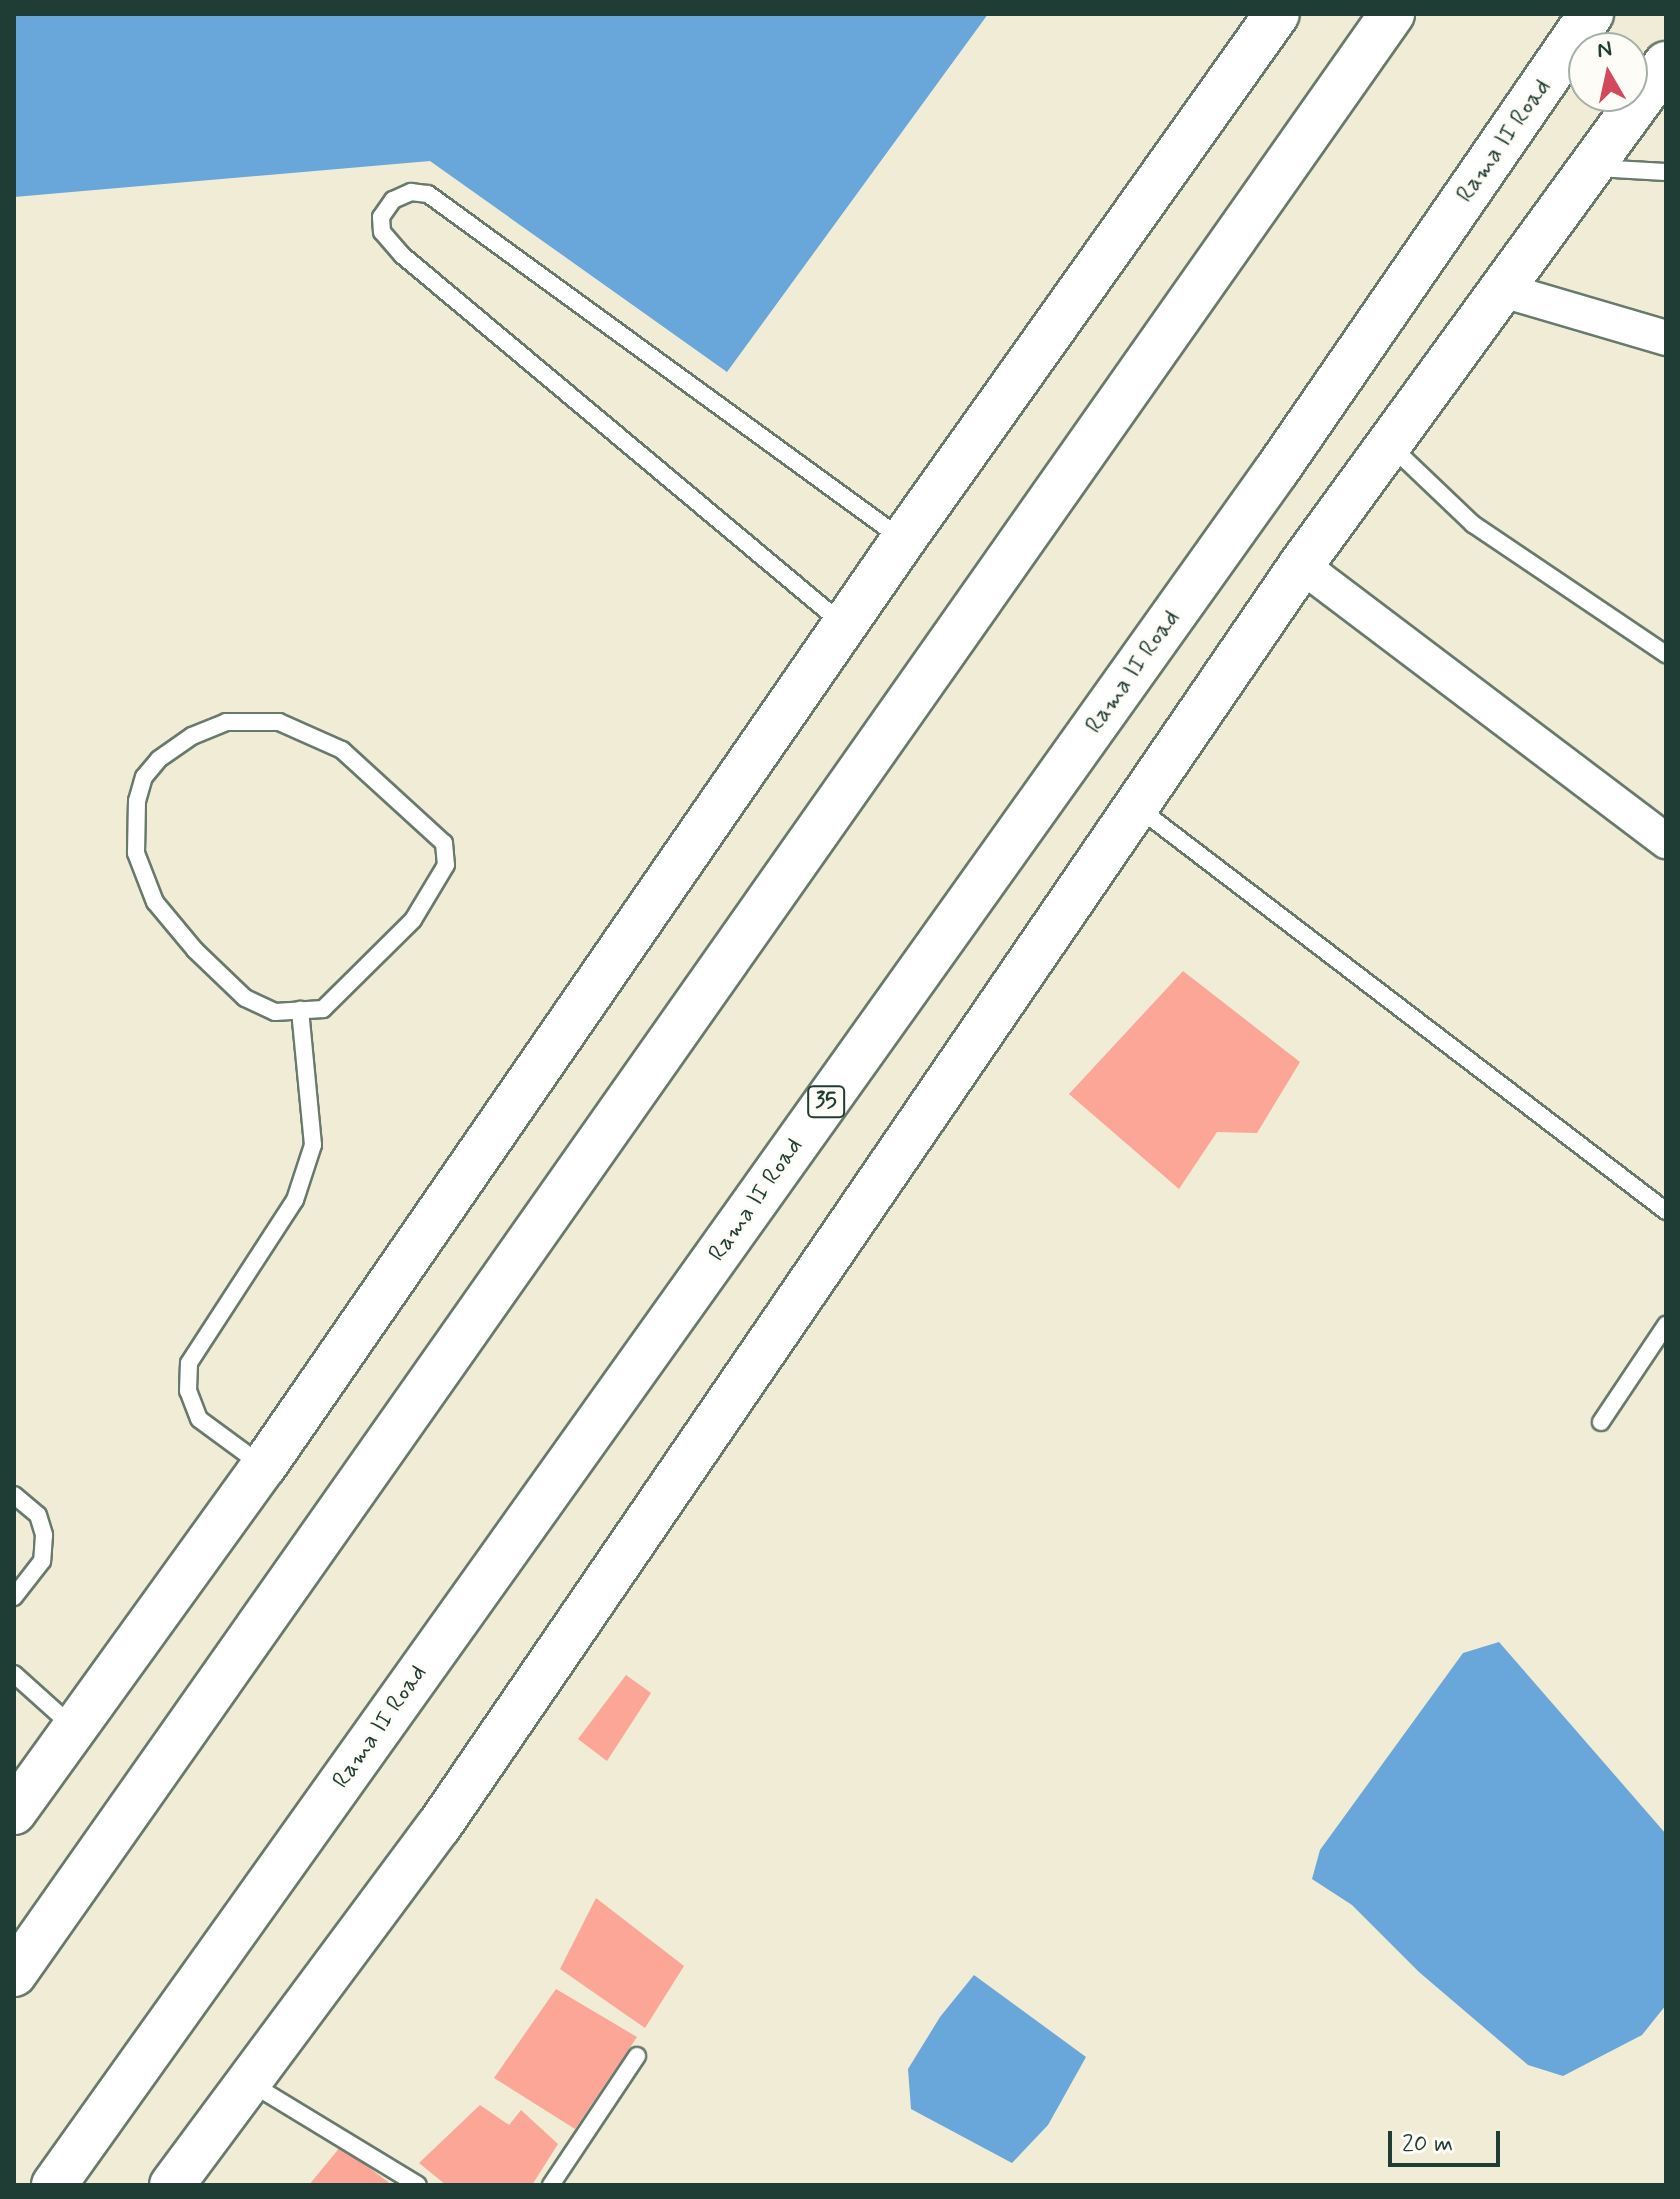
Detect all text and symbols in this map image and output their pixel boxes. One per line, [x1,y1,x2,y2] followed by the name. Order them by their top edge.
[1568,32,1648,112] north arrow
[1595,35,1614,65] text: N
[1450,72,1558,210] street label: Rama II Road
[1079,603,1187,741] street label: Rama II Road
[806,1084,846,1120] road number: 35
[702,1131,810,1269] street label: Rama II Road
[326,1658,434,1796] street label: Rama II Road
[1392,2115,1504,2165] scale bar
[1402,2129,1453,2160] text: 20 m

